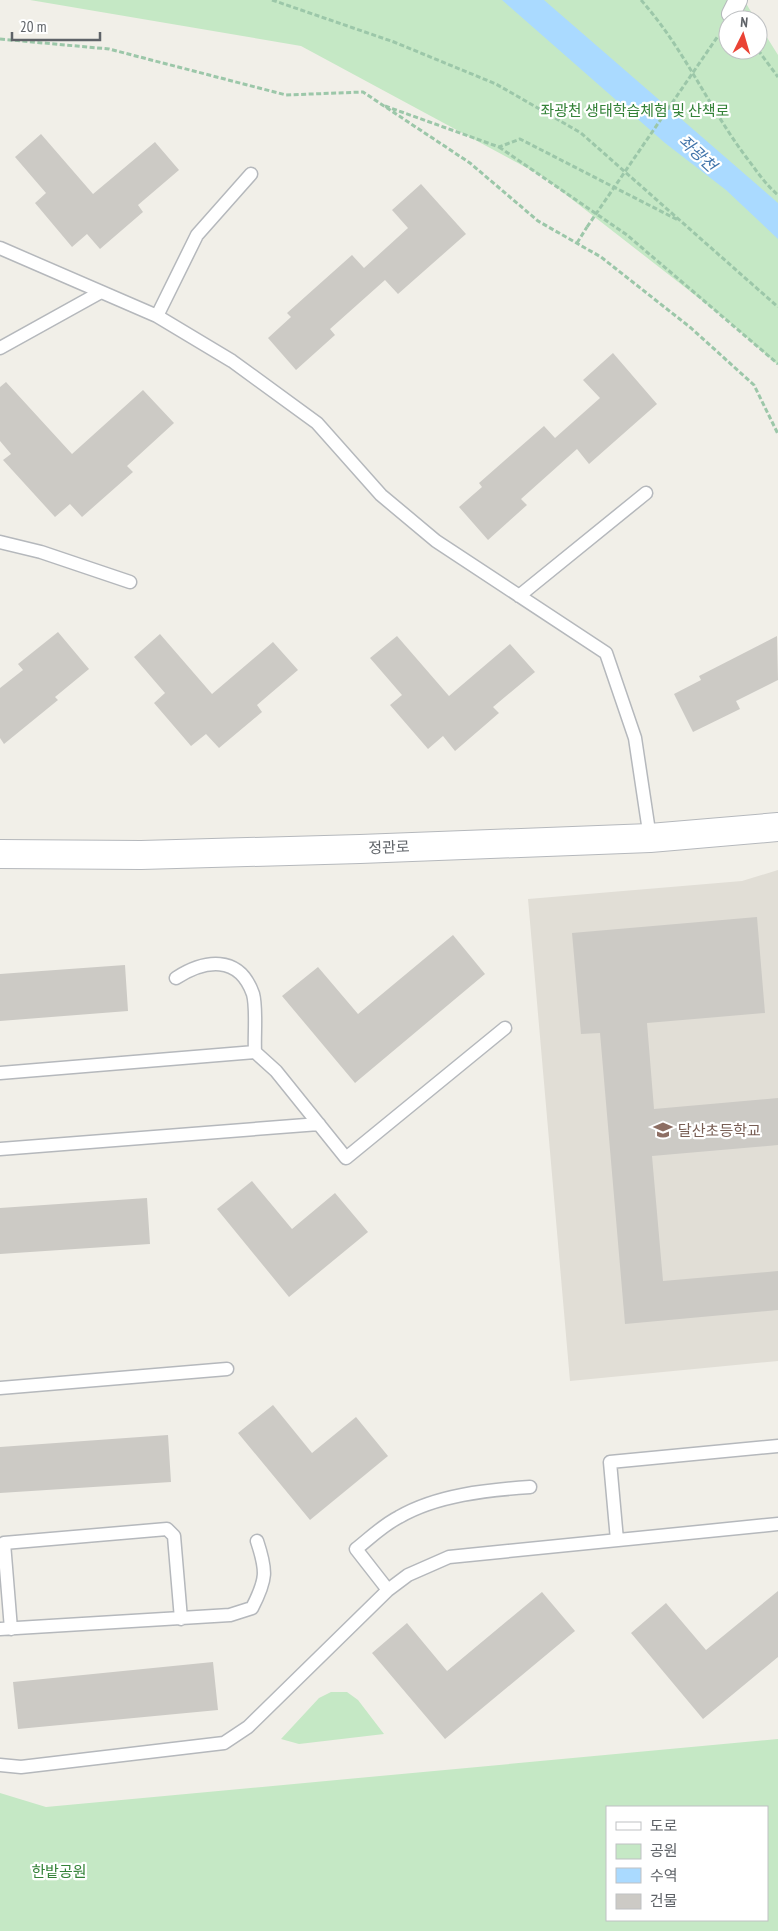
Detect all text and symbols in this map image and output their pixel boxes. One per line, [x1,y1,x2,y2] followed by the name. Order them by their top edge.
[12,10,100,42] scale bar
[718,10,768,60] north arrow
[740,13,749,31] text: N
[20,17,46,36] text: 20 m
[541,101,729,120] park label: 좌광천 생태학습체험 및 산책로
[675,131,723,177] water label: 좌광천
[368,837,410,857] street label: 정관로
[652,1119,674,1141] school or university icon: 달산초등학교
[678,1121,761,1140] place label: 달산초등학교
[606,1806,768,1921] legend
[650,1816,678,1835] text: 도로
[650,1841,678,1860] text: 공원
[31,1862,87,1881] park label: 한밭공원
[650,1866,678,1885] text: 수역
[650,1891,678,1910] text: 건물

